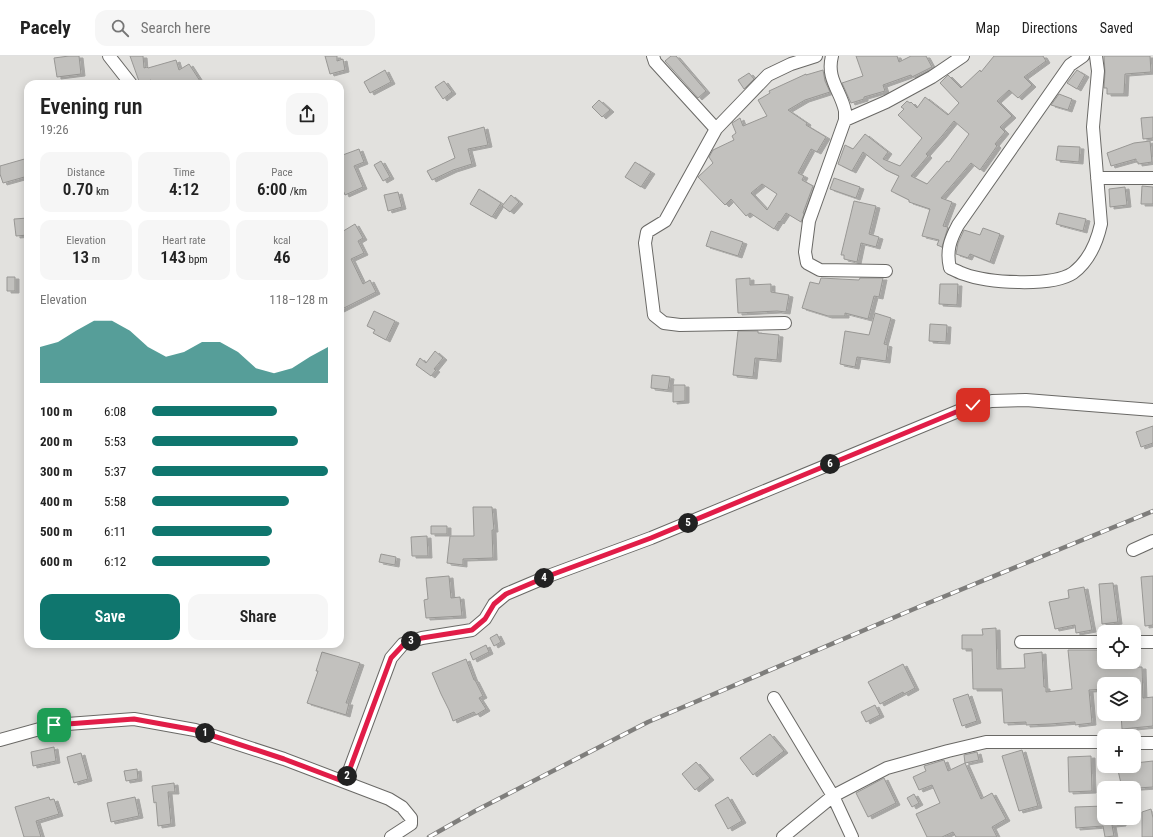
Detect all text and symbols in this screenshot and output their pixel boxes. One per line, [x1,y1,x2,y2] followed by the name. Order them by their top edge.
[95,10,375,46] search box
[20,16,71,39] text: Pacely
[109,17,131,39] icon: search
[141,19,211,37] text: Search here
[976,20,1000,36] text: Map
[1022,20,1078,36] text: Directions
[1100,20,1133,36] text: Saved
[286,93,328,135] button: share
[40,94,142,119] text: Evening run
[40,122,69,137] text: 19:26
[67,166,105,179] text: Distance
[173,166,195,179] text: Time
[271,166,293,179] text: Pace
[63,179,93,199] text: 0.70
[169,179,199,199] text: 4:12
[257,179,287,199] text: 6:00
[93,185,109,198] text: km
[287,185,307,198] text: /km
[66,234,106,247] text: Elevation
[162,234,206,247] text: Heart rate
[273,234,291,247] text: kcal
[72,247,89,267] text: 13
[160,247,186,267] text: 143
[273,247,291,267] text: 46
[89,253,100,266] text: m
[186,253,208,266] text: bpm
[40,292,87,307] text: Elevation
[269,292,328,307] text: 118–128 m
[956,388,990,422] pin
[962,394,984,416] icon: check
[40,404,72,419] text: 100 m
[104,404,126,419] text: 6:08
[40,434,72,449] text: 200 m
[104,434,126,449] text: 5:53
[820,454,840,474] pin: 6
[827,457,833,470] text: 6
[40,464,72,479] text: 300 m
[104,464,126,479] text: 5:37
[40,494,72,509] text: 400 m
[104,494,126,509] text: 5:58
[678,513,698,533] pin: 5
[685,516,691,529] text: 5
[40,524,72,539] text: 500 m
[104,524,126,539] text: 6:11
[40,554,72,569] text: 600 m
[104,554,126,569] text: 6:12
[534,568,554,588] pin: 4
[541,571,547,584] text: 4
[40,594,180,640] button: Save
[188,594,328,640] button: Share
[1097,625,1141,825] map controls
[1097,625,1141,669] button: locate
[401,631,421,651] pin: 3
[408,634,414,647] text: 3
[1097,677,1141,721] button: layers
[37,708,71,742] pin
[43,714,65,736] icon: arrive
[195,723,215,743] pin: 1
[202,726,208,739] text: 1
[1097,729,1141,773] button: +
[337,766,357,786] pin: 2
[344,769,350,782] text: 2
[1097,781,1141,825] button: −

